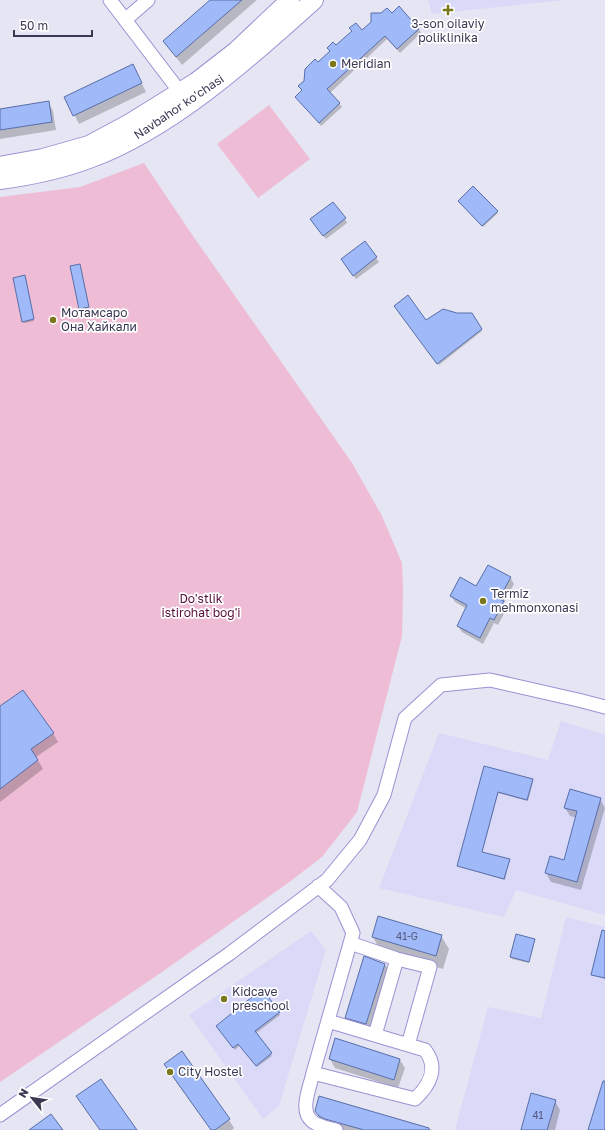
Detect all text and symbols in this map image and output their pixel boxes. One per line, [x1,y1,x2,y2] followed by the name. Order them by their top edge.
[442,4,454,16] marker: 3-son oilaviy poliklinika
[14,12,92,38] scale bar
[412,16,485,45] place label: 3-son oilaviy poliklinika
[20,18,48,33] text: 50 m
[341,56,391,71] place label: Meridian
[328,59,338,69] marker: Meridian
[131,71,227,142] street label: Navbahor ko'chasi
[61,305,137,334] place label: Мотамсаро Она Хайкали
[48,315,58,325] marker: Мотамсаро Она Хайкали
[491,586,578,615] place label: Termiz mehmonxonasi
[161,591,241,620] park label: Do'stlik istirohat bog'i
[478,596,488,606] marker: Termiz mehmonxonasi
[396,930,418,942] house number: 41-G
[232,984,290,1013] place label: Kidcave preschool
[219,994,229,1004] marker: Kidcave preschool
[178,1064,243,1079] place label: City Hostel
[165,1067,175,1077] marker: City Hostel
[12,1078,52,1118] north arrow
[15,1086,31,1100] text: N
[533,1109,544,1121] house number: 41

